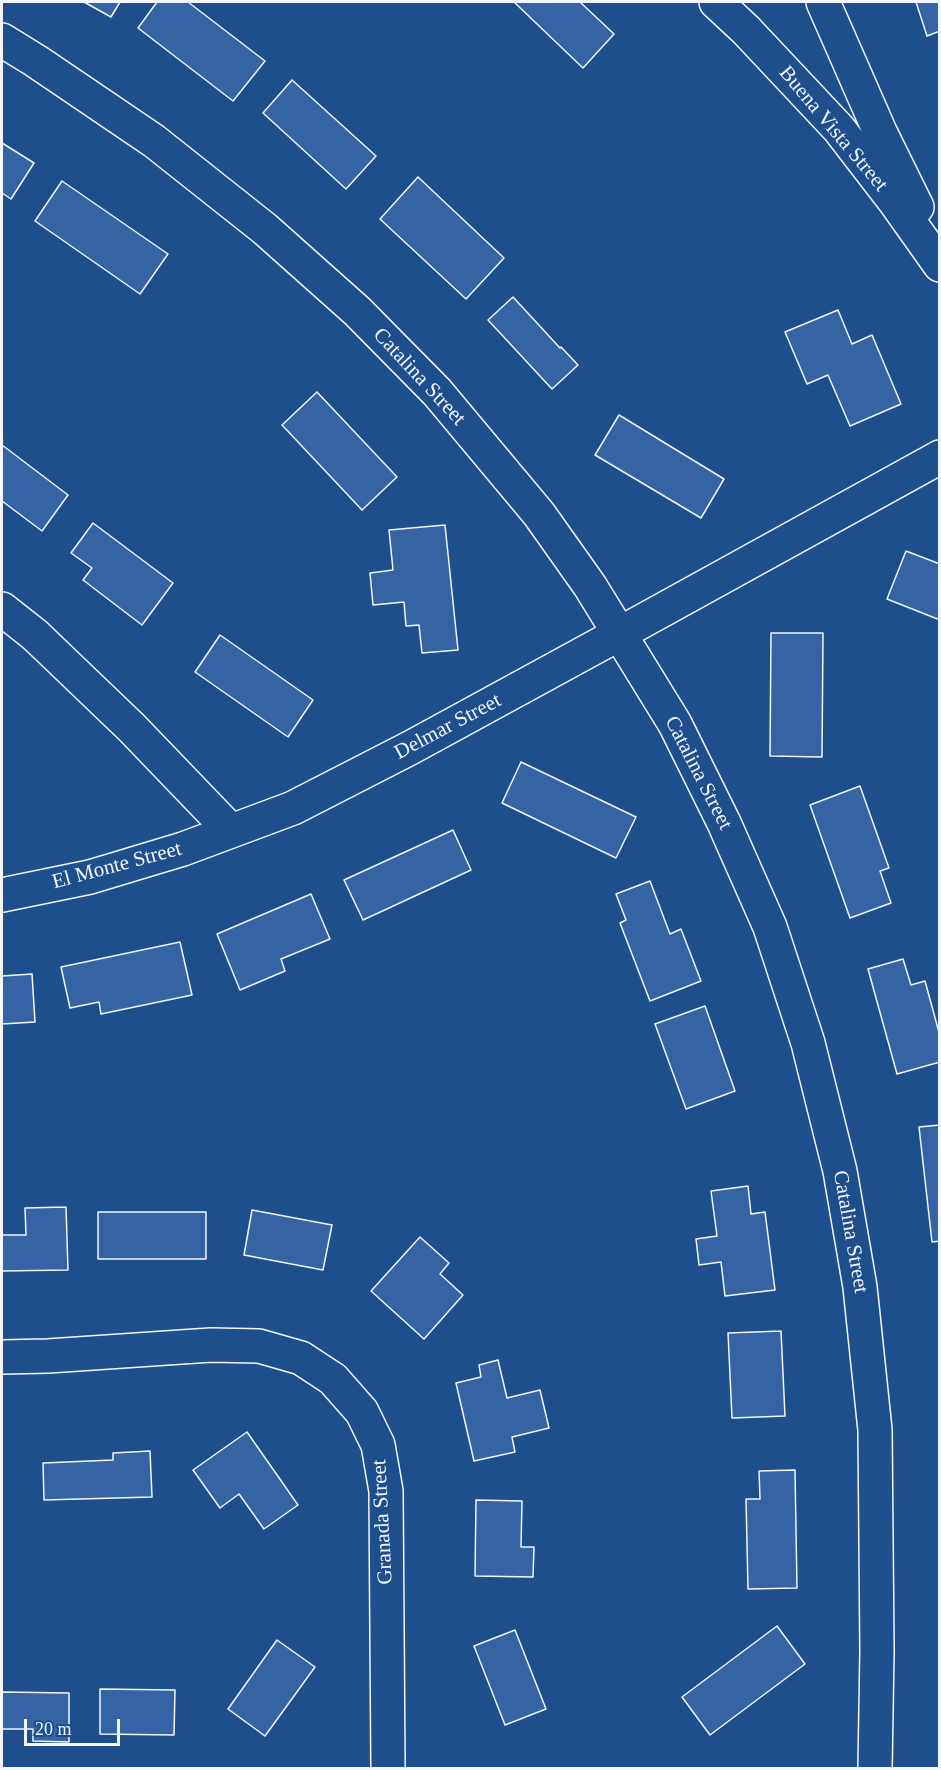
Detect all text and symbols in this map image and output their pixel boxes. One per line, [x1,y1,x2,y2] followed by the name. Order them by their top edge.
[773,61,893,197] street label: Buena Vista Street
[367,323,471,431] street label: Catalina Street
[390,688,506,766] street label: Delmar Street
[659,712,737,834] street label: Catalina Street
[50,837,184,895] street label: El Monte Street
[827,1169,873,1295] street label: Catalina Street
[367,1459,399,1585] street label: Granada Street
[27,1707,123,1745] scale bar
[35,1719,72,1739] text: 20 m

